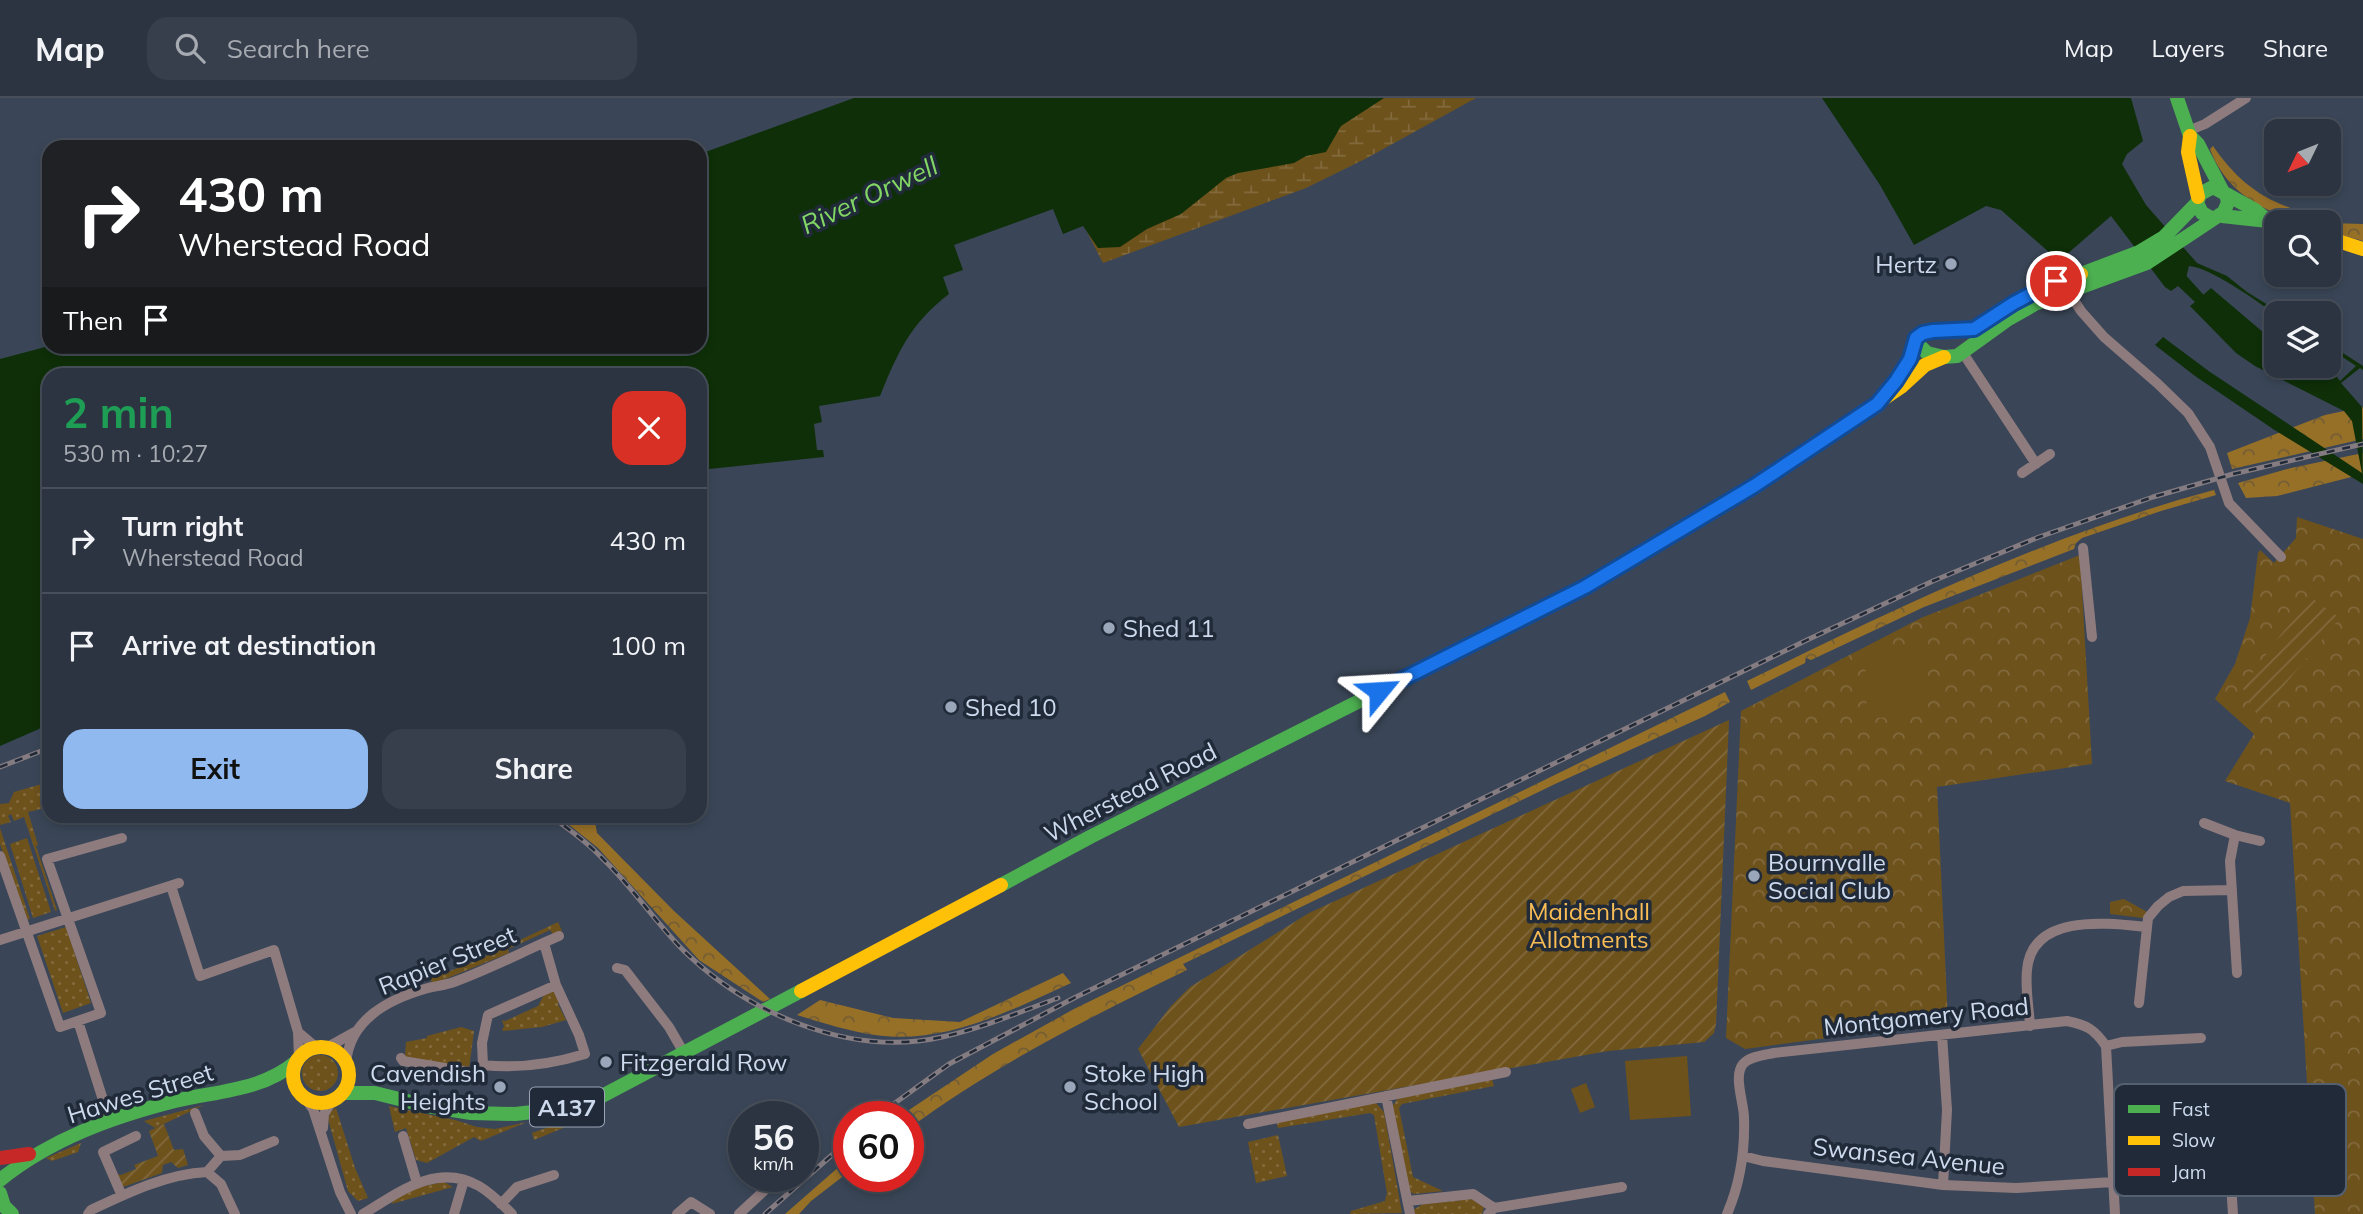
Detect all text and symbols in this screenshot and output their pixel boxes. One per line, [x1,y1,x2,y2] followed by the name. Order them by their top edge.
[147,17,637,80] search box
[35,28,105,69] text: Map
[171,29,209,67] icon: search
[227,32,370,65] text: Search here
[2064,33,2113,63] text: Map
[2151,33,2225,63] text: Layers
[2263,33,2328,63] text: Share
[2264,119,2342,196] north arrow
[2264,119,2341,378] map controls
[795,149,943,241] water label: River Orwell
[178,163,324,224] text: 430 m
[63,168,154,259] icon: right
[2264,210,2341,287] button: search
[178,224,431,264] text: Wherstead Road
[1875,249,1937,279] place label: Hertz
[2026,251,2086,311] pin
[1943,256,1959,272] marker: Hertz
[2037,262,2075,300] icon: arrive
[137,301,175,339] icon: arrive
[2264,301,2341,378] button: layers
[63,304,123,337] text: Then
[63,386,174,439] text: 2 min
[612,391,686,465] button: close
[63,439,208,468] text: 530 m · 10:27
[122,510,243,543] text: Turn right
[63,522,101,560] icon: right
[610,524,686,557] text: 430 m
[122,543,304,572] text: Wherstead Road
[1123,613,1215,643] place label: Shed 11
[1101,620,1117,636] marker: Shed 11
[63,627,101,665] icon: arrive
[122,629,377,662] text: Arrive at destination
[610,629,686,662] text: 100 m
[1342,654,1416,728] position arrow
[965,692,1057,722] place label: Shed 10
[943,699,959,715] marker: Shed 10
[63,729,368,809] button: Exit
[382,729,686,809] button: Share
[1039,736,1221,848] street label: Wherstead Road
[1768,847,1891,905] place label: Bournvalle Social Club
[1746,868,1762,884] marker: Bournvalle Social Club
[1528,896,1650,954] park label: Maidenhall Allotments
[374,919,520,1001] street label: Rapier Street
[1822,990,2030,1042] street label: Montgomery Road
[620,1047,788,1077] place label: Fitzgerald Row
[598,1054,614,1070] marker: Fitzgerald Row
[63,1057,217,1129] street label: Hawes Street
[370,1058,486,1116] place label: Cavendish Heights
[1084,1058,1205,1116] place label: Stoke High School
[492,1079,508,1095] marker: Cavendish Heights
[1062,1079,1078,1095] marker: Stoke High School
[2114,1084,2346,1196] legend
[530,1088,604,1126] road number: A137
[2172,1097,2210,1121] text: Fast
[833,1101,924,1192] speed limit sign: 60
[752,1115,795,1159] text: 56
[2172,1128,2216,1152] text: Slow
[1811,1131,2007,1181] street label: Swansea Avenue
[753,1152,794,1175] text: km/h
[2172,1160,2206,1184] text: Jam

